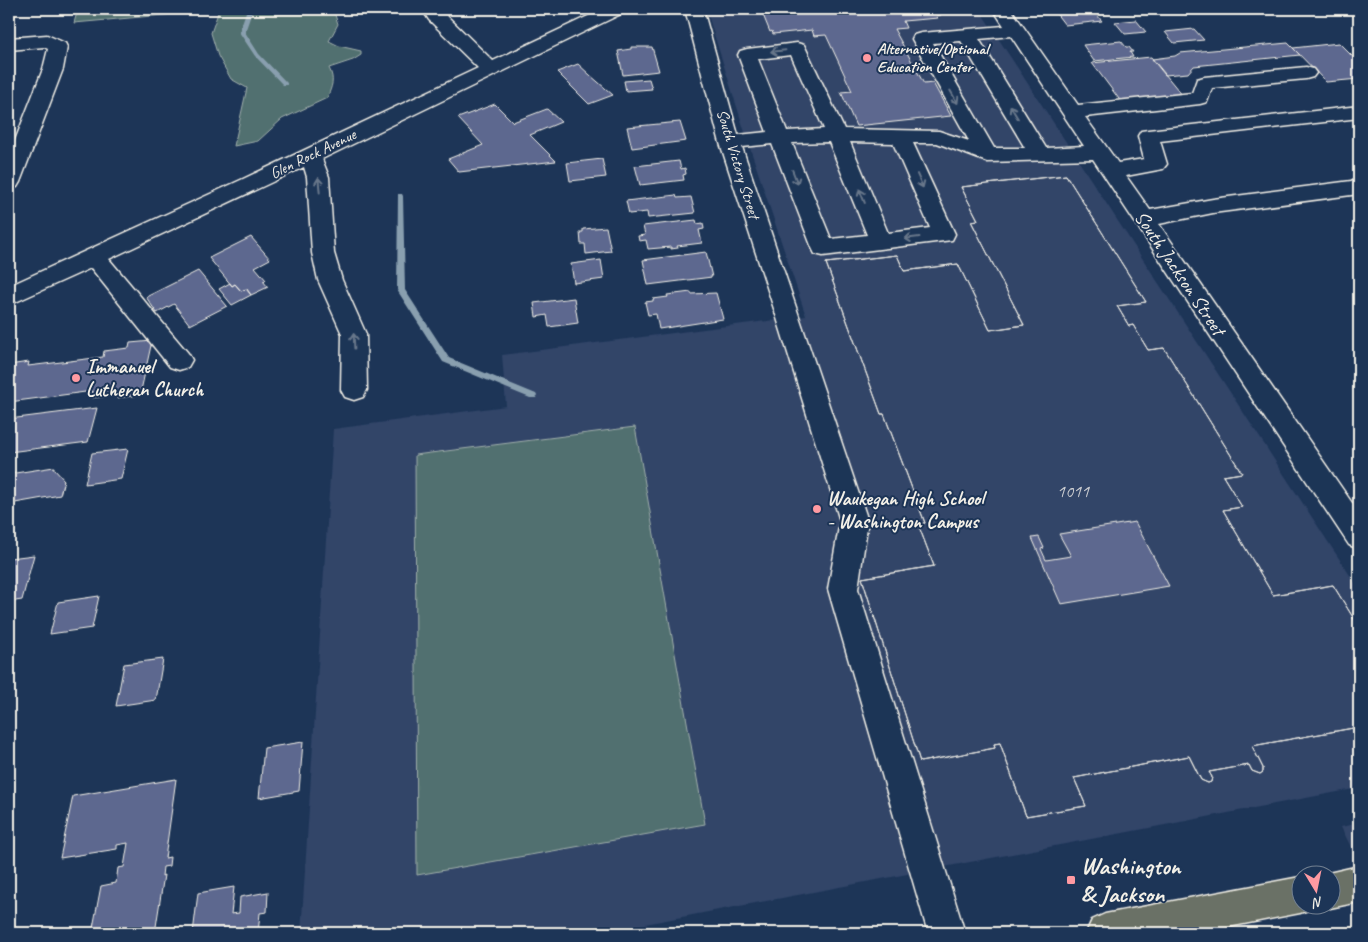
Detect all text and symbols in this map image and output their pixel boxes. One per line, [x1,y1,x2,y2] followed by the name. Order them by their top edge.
[877,39,991,77] place label: Alternative/Optional Education Center
[770,47,786,56] one-way arrow
[861,52,873,64] marker: Alternative/Optional Education Center
[949,89,959,103] one-way arrow
[1008,105,1018,119] one-way arrow
[712,107,765,224] street label: South Victory Street
[267,124,361,183] street label: Glen Rock Avenue
[791,169,800,184] one-way arrow
[915,173,925,188] one-way arrow
[314,177,324,193] one-way arrow
[857,189,866,205] one-way arrow
[1129,206,1233,343] street label: South Jackson Street
[904,233,920,243] one-way arrow
[350,334,359,350] one-way arrow
[86,354,204,402] place label: Immanuel Lutheran Church
[70,372,82,384] marker: Immanuel Lutheran Church
[1057,480,1090,502] house number: 1011
[827,486,987,534] place label: Waukegan High School - Washington Campus
[811,503,823,515] marker: Waukegan High School - Washington Campus
[1081,851,1183,909] place label: Washington & Jackson
[1290,864,1340,914] north arrow
[1065,874,1077,886] marker: Washington & Jackson
[1310,893,1324,912] text: N

